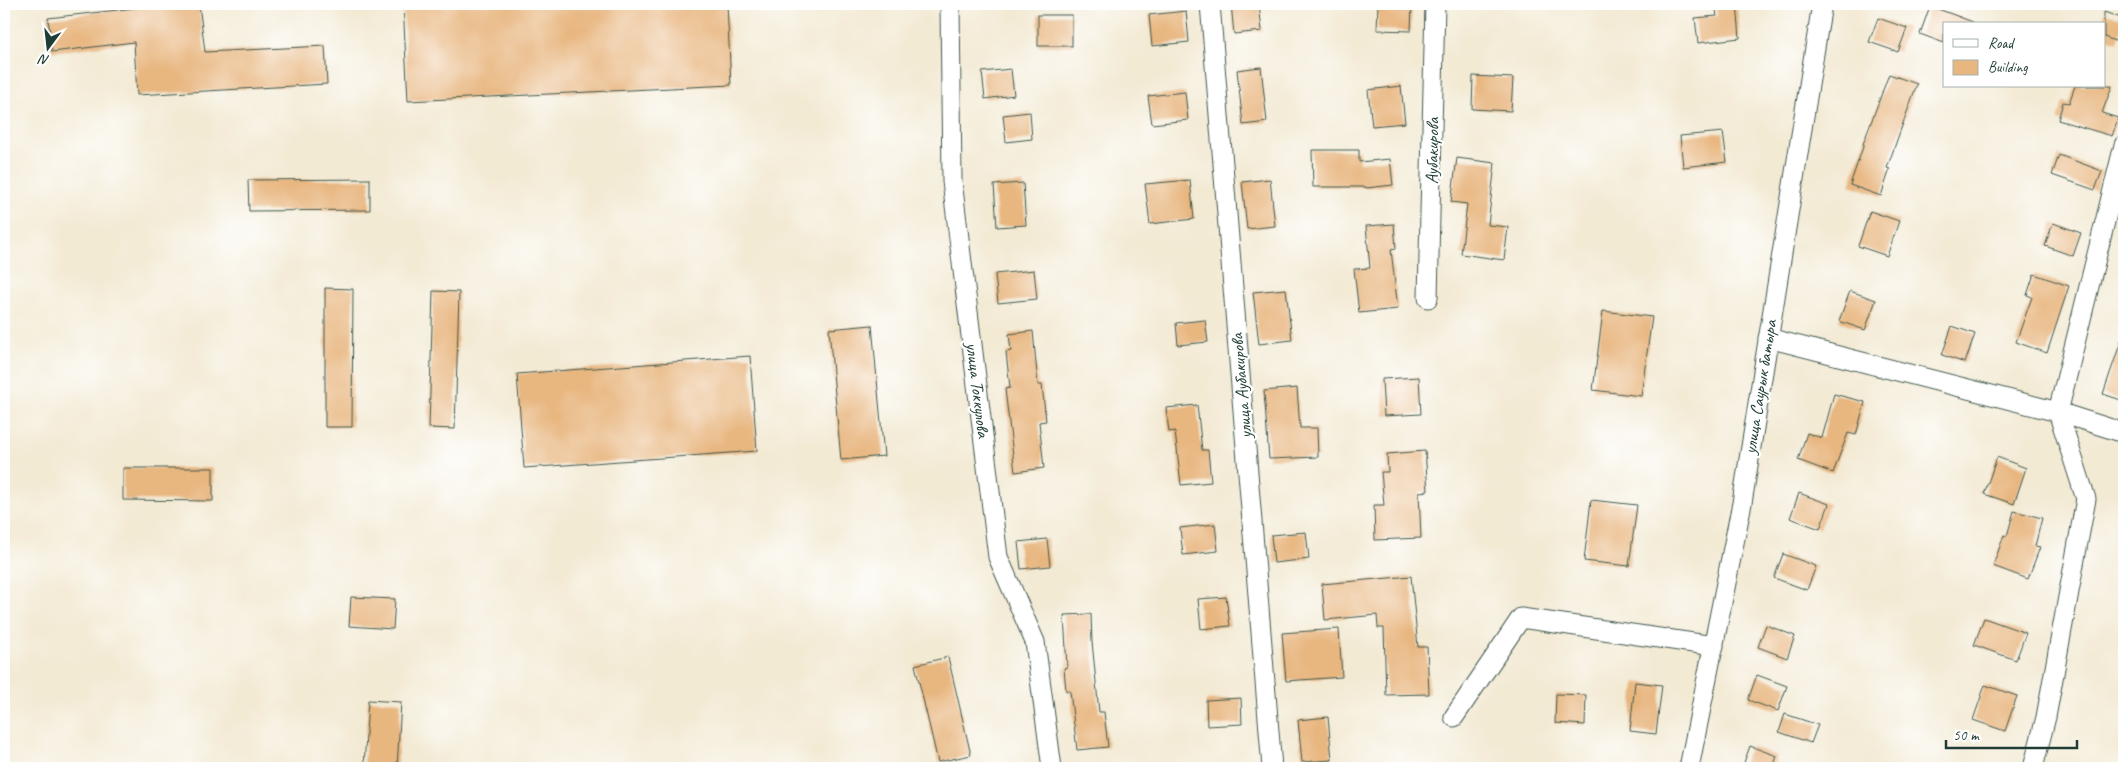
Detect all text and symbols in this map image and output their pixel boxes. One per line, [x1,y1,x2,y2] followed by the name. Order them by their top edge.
[22,22,72,72] north arrow
[1943,22,2106,88] legend
[1988,34,2015,53] text: Road
[36,50,51,69] text: N
[1988,58,2028,77] text: Building
[1420,116,1444,184] street label: Аубакирова
[1738,317,1782,457] street label: улица Саурык батыра
[1225,331,1257,440] street label: улица Аубакирова
[961,340,995,440] street label: улица Токкулова
[1946,717,2077,749] scale bar
[1953,726,1980,745] text: 50 m

